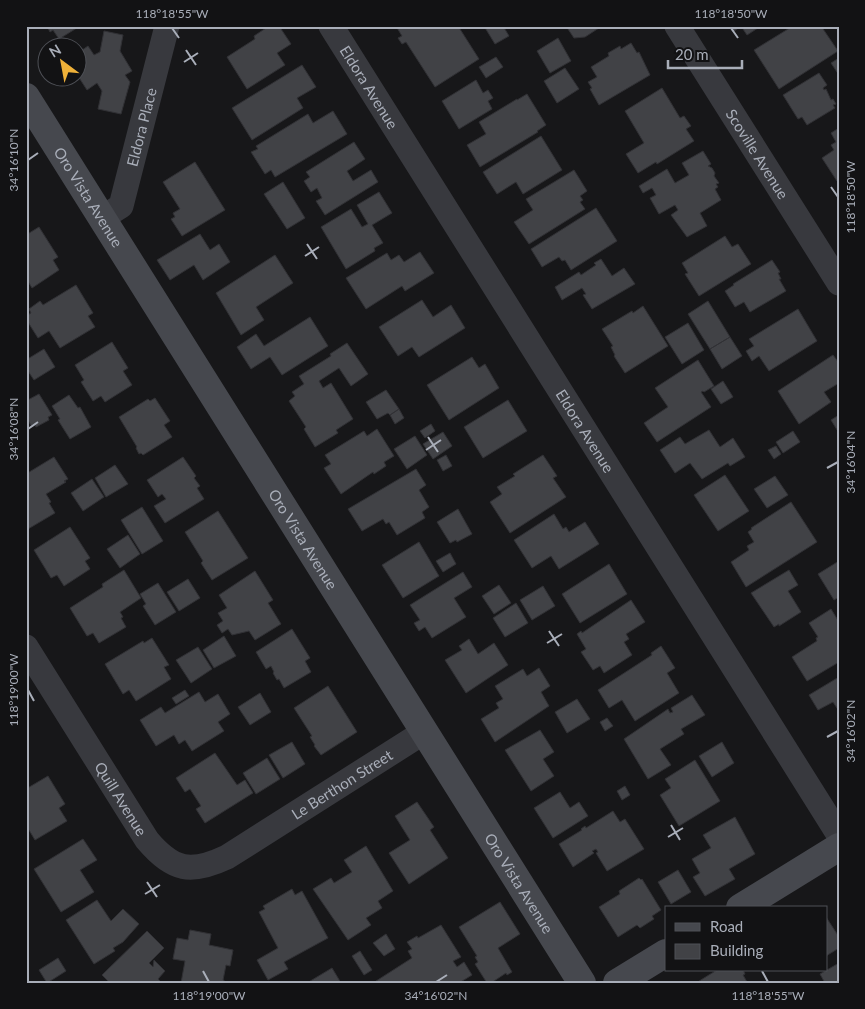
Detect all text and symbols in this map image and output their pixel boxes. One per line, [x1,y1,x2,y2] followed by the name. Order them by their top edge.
[135,6,209,21] text: 118°18'55"W
[694,6,768,21] text: 118°18'50"W
[38,38,88,88] north arrow
[668,38,741,70] scale bar
[46,40,64,61] text: N
[336,42,402,132] street label: Eldora Avenue
[675,45,709,63] text: 20 m
[122,86,160,168] street label: Eldora Place
[722,105,793,202] street label: Scoville Avenue
[6,129,21,191] text: 34°16'10"N
[51,143,127,251] street label: Oro Vista Avenue
[843,160,858,234] text: 118°18'50"W
[552,386,618,476] street label: Eldora Avenue
[6,398,21,460] text: 34°16'08"N
[843,431,858,493] text: 34°16'04"N
[265,486,342,593] street label: Oro Vista Avenue
[6,653,21,727] text: 118°19'00"W
[843,700,858,762] text: 34°16'02"N
[288,745,396,823] street label: Le Berthon Street
[91,758,151,839] street label: Quill Avenue
[481,830,558,937] street label: Oro Vista Avenue
[665,906,828,972] legend
[710,917,743,935] text: Road
[710,941,763,959] text: Building
[172,988,246,1003] text: 118°19'00"W
[405,988,467,1003] text: 34°16'02"N
[731,988,805,1003] text: 118°18'55"W

